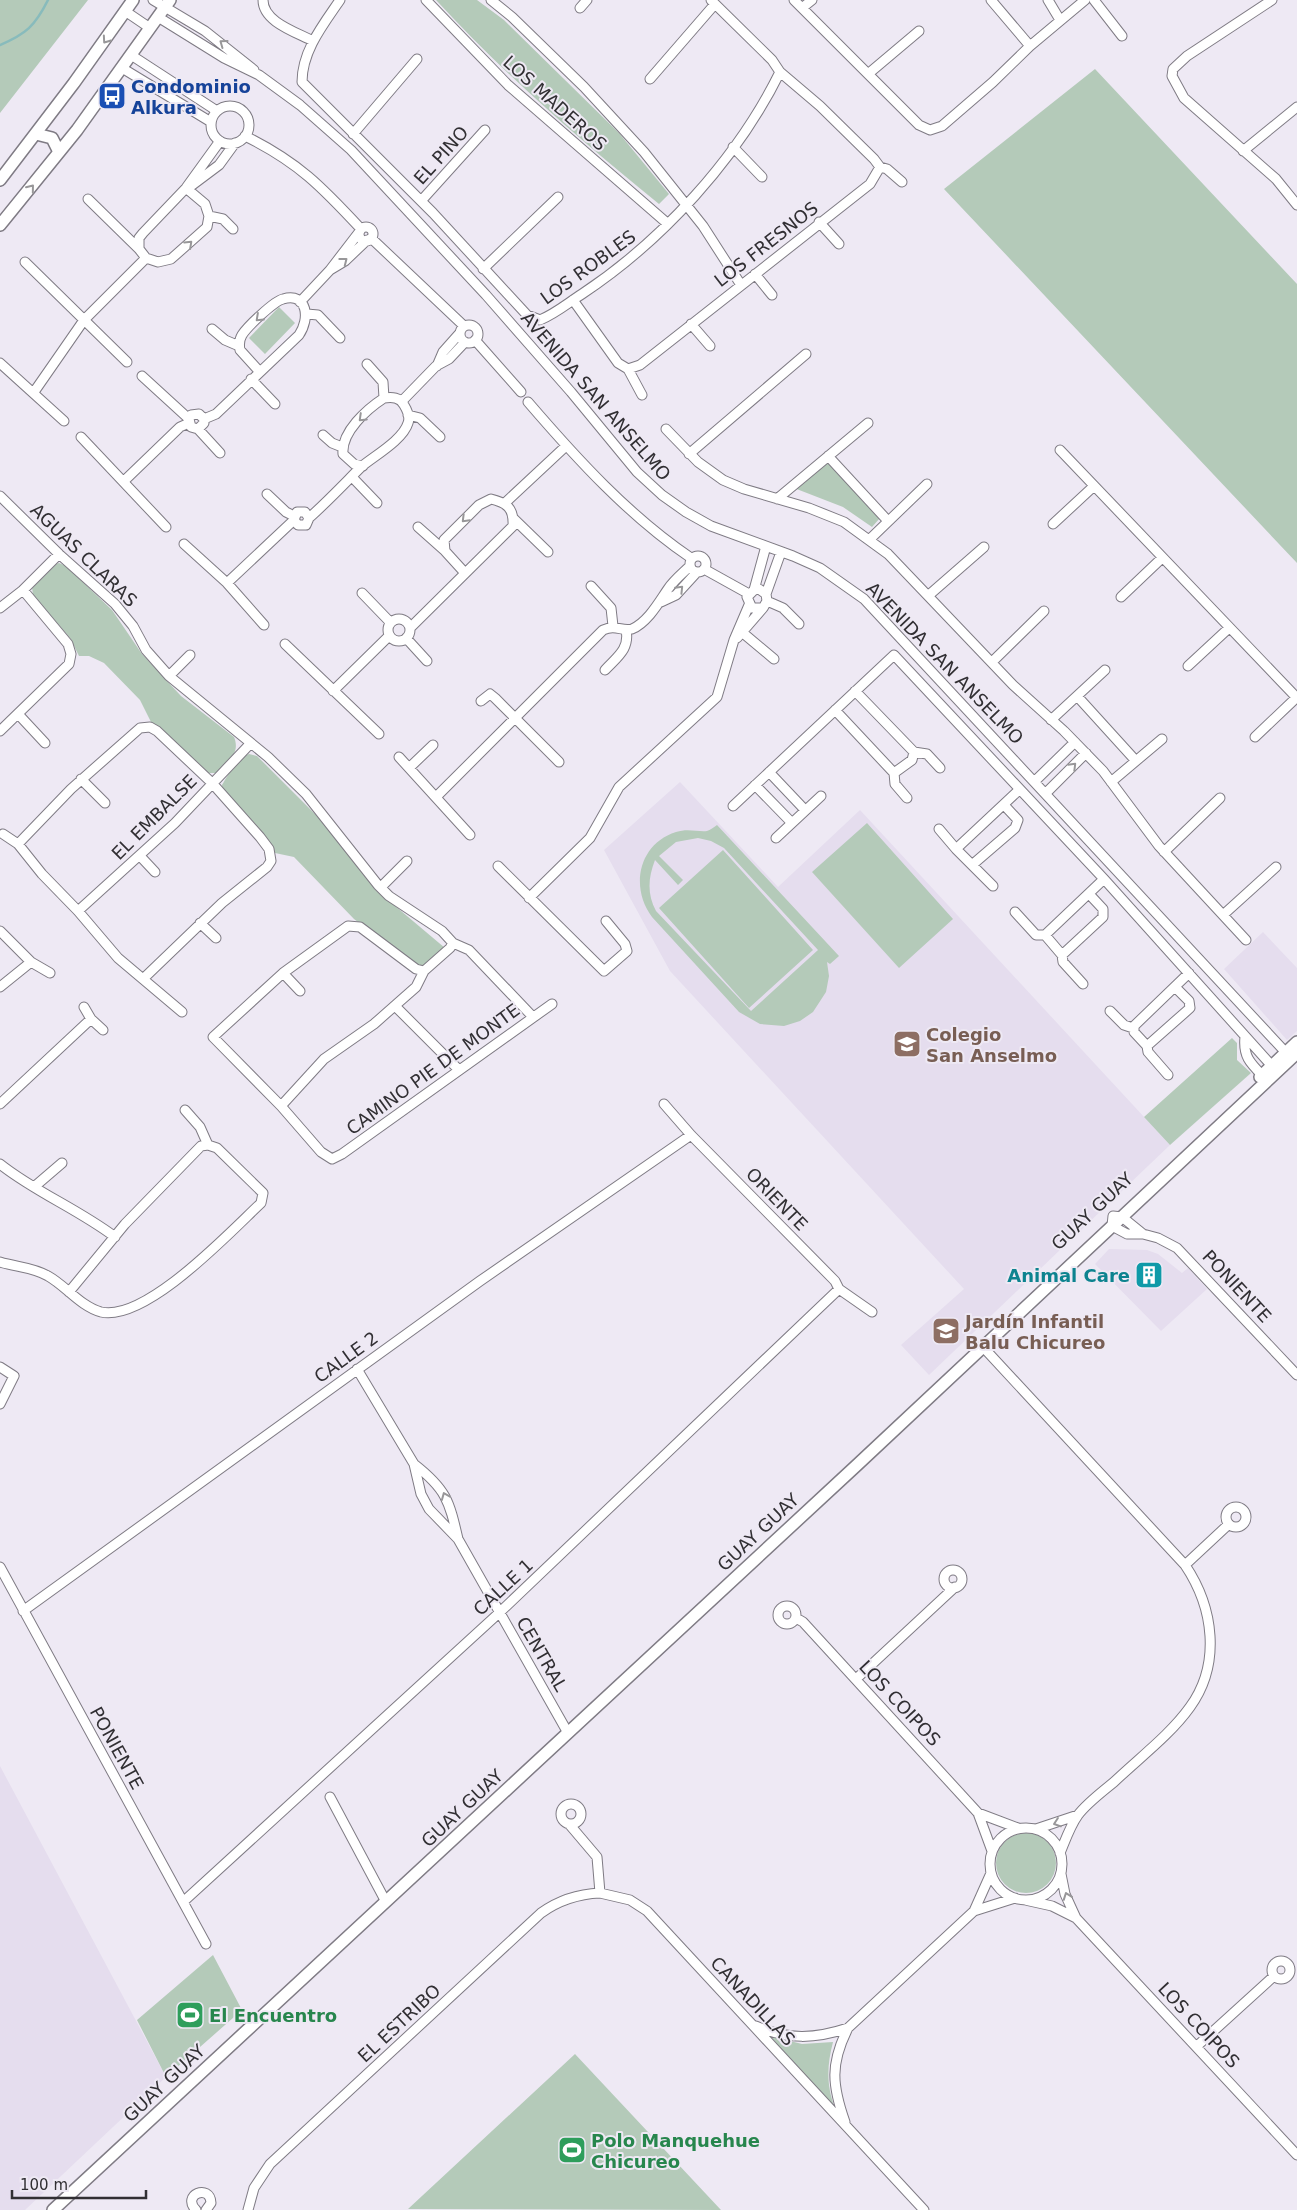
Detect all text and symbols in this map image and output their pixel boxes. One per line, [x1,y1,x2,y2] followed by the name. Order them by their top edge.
[103,34,111,43] one-way arrow
[219,40,229,49] one-way arrow
[499,51,611,155] street label: LOS MADEROS
[131,76,251,118] place label: Condominio Alkura
[97,81,127,111] bus stop icon: Condominio Alkura
[409,122,473,188] street label: EL PINO
[26,185,34,194] one-way arrow
[710,197,822,291] street label: LOS FRESNOS
[536,225,640,309] street label: LOS ROBLES
[183,241,192,250] one-way arrow
[338,258,348,267] one-way arrow
[517,307,675,485] street label: AVENIDA SAN ANSELMO
[256,312,265,321] one-way arrow
[358,412,367,421] one-way arrow
[27,499,141,611] street label: AGUAS CLARAS
[462,513,471,522] one-way arrow
[862,578,1028,748] street label: AVENIDA SAN ANSELMO
[674,586,683,595] one-way arrow
[1067,762,1076,771] one-way arrow
[107,770,201,864] street label: EL EMBALSE
[342,999,524,1139] street label: CAMINO PIE DE MONTE
[926,1024,1057,1066] place label: Colegio San Anselmo
[892,1029,922,1059] school or university icon: Colegio San Anselmo
[742,1163,812,1235] street label: ORIENTE
[1047,1167,1138,1254] street label: GUAY GUAY
[1198,1246,1276,1326] street label: PONIENTE
[1134,1260,1164,1290] building icon: Animal Care
[1007,1265,1130,1286] place label: Animal Care
[963,1311,1105,1353] place label: Jardín Infantil Balu Chicureo
[931,1316,961,1346] school or university icon: Jardín Infantil Balu Chicureo
[310,1327,382,1387] street label: CALLE 2
[713,1488,804,1575] street label: GUAY GUAY
[440,1492,451,1501] one-way arrow
[469,1554,537,1620] street label: CALLE 1
[512,1613,572,1695] street label: CENTRAL
[855,1656,945,1750] street label: LOS COIPOS
[86,1703,148,1793] street label: PONIENTE
[417,1764,508,1851] street label: GUAY GUAY
[1053,1817,1062,1827] one-way arrow
[1063,1892,1073,1901] one-way arrow
[706,1952,800,2050] street label: CANADILLAS
[1154,1978,1244,2072] street label: LOS COIPOS
[353,1980,445,2066] street label: EL ESTRIBO
[175,2000,205,2030] sports icon: El Encuentro
[209,2005,337,2026] place label: El Encuentro
[119,2039,210,2126] street label: GUAY GUAY
[591,2130,760,2172] place label: Polo Manquehue Chicureo
[557,2135,587,2165] sports icon: Polo Manquehue Chicureo
[12,2168,146,2200] scale bar
[20,2176,68,2194] text: 100 m

